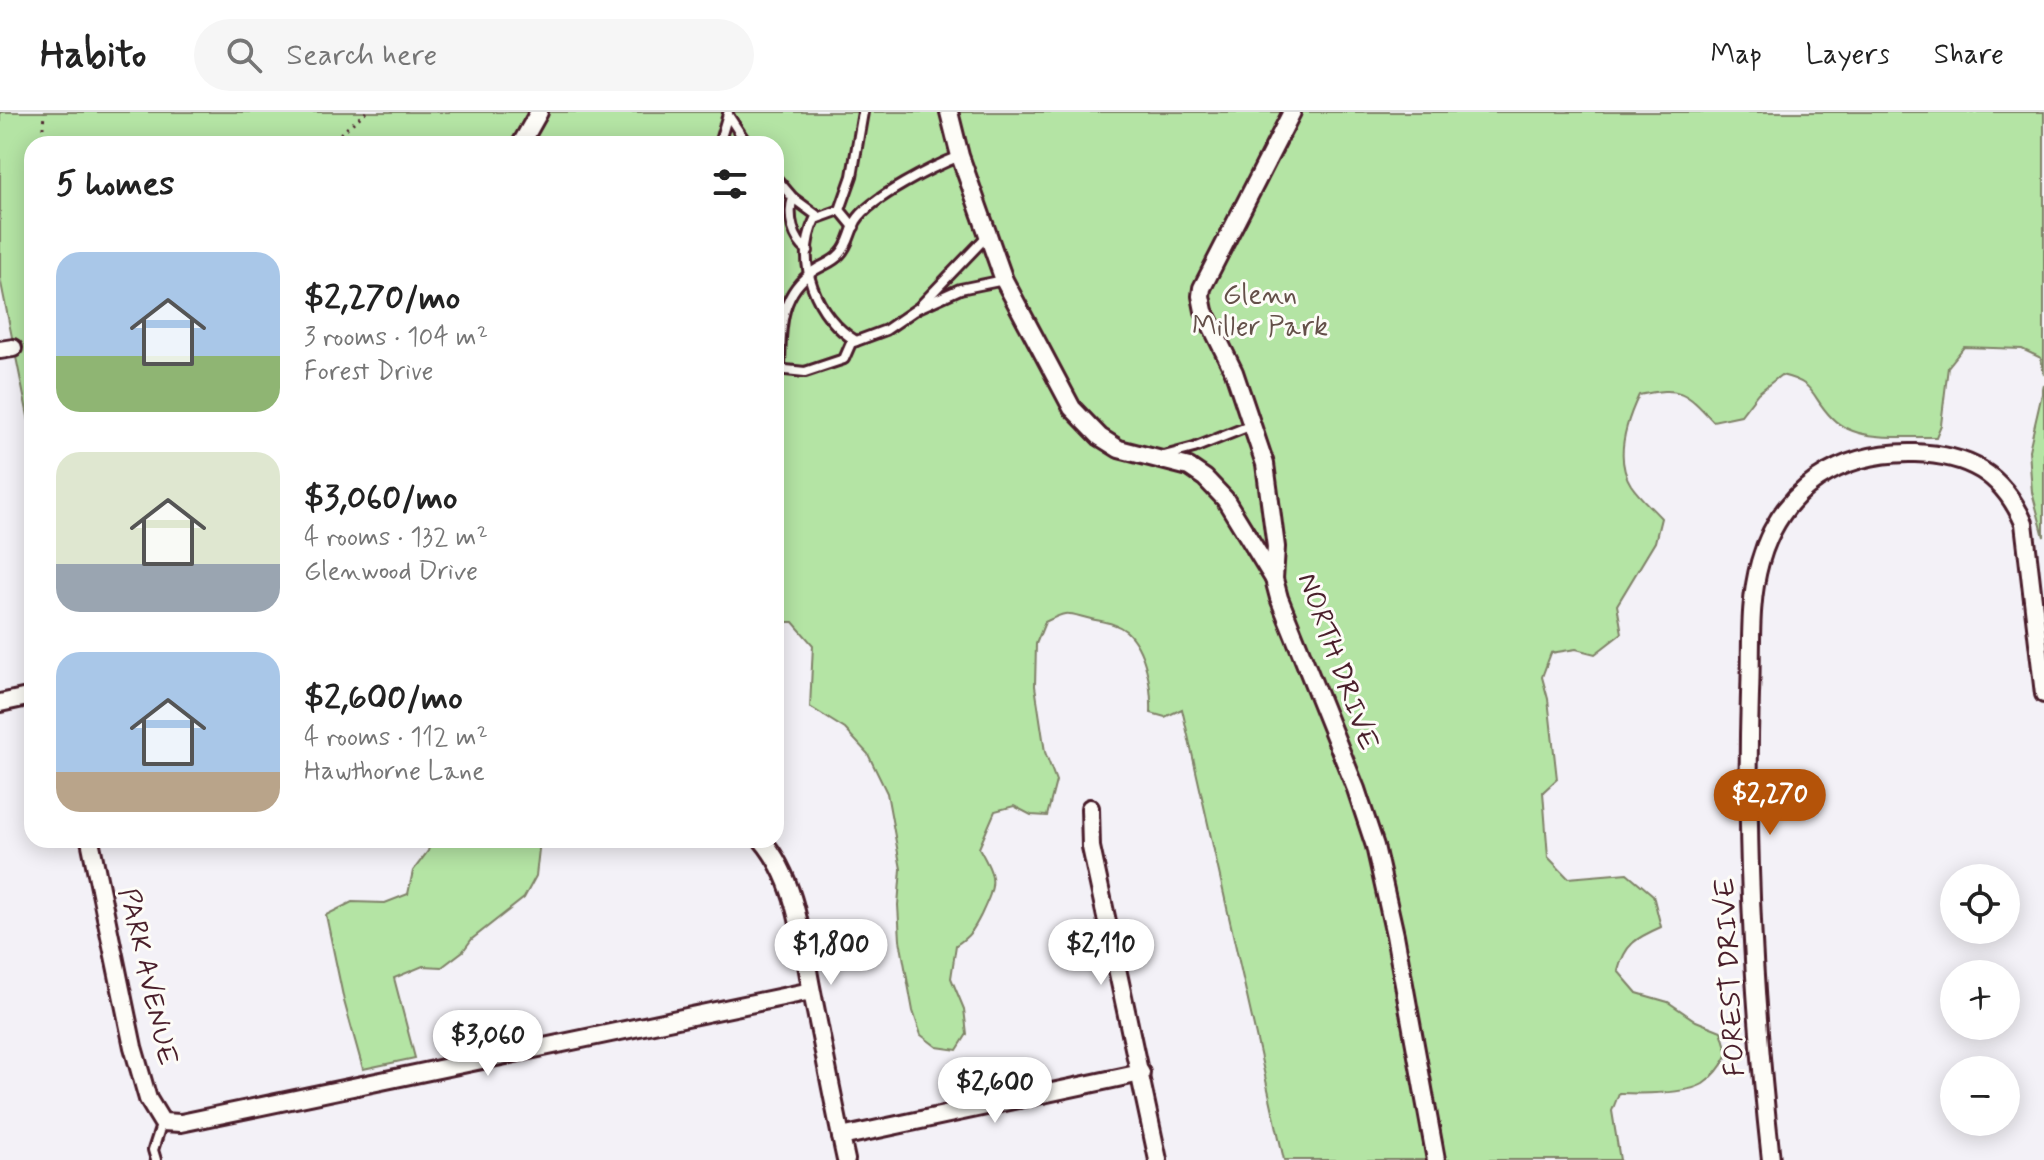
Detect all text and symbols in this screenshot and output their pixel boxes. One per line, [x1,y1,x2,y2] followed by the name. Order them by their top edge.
[194,19,754,91] search box
[40,31,146,80] text: Habito
[222,33,266,77] icon: search
[286,36,437,75] text: Search here
[1711,37,1762,74] text: Map
[1806,37,1890,74] text: Layers
[1934,37,2004,74] text: Share
[56,162,174,207] text: 5 homes
[708,162,752,206] icon: filters
[304,276,460,321] text: $2,270/mo
[1192,277,1328,346] park label: Glenn Miller Park
[120,284,216,380] icon: home
[304,321,488,355] text: 3 rooms · 104 m²
[304,355,434,389] text: Forest Drive
[304,476,458,521] text: $3,060/mo
[120,484,216,580] icon: home
[304,521,488,555] text: 4 rooms · 132 m²
[304,555,478,589] text: Glenwood Drive
[1288,568,1386,756] street label: NORTH DRIVE
[304,676,463,721] text: $2,600/mo
[120,684,216,780] icon: home
[304,721,488,755] text: 4 rooms · 112 m²
[304,755,485,789] text: Hawthorne Lane
[1705,769,1835,837] pin: $2,270
[1732,778,1808,812] text: $2,270
[1940,864,2020,1136] map controls
[1940,864,2020,944] button: locate
[1707,877,1755,1077] street label: FOREST DRIVE
[109,885,185,1069] street label: PARK AVENUE
[766,919,896,987] pin: $1,800
[1036,919,1166,987] pin: $2,110
[793,928,869,962] text: $1,800
[1066,928,1136,962] text: $2,110
[1940,960,2020,1040] button: +
[423,1010,553,1078] pin: $3,060
[451,1019,525,1053] text: $3,060
[1940,1056,2020,1136] button: −
[930,1057,1060,1125] pin: $2,600
[956,1066,1034,1100] text: $2,600

